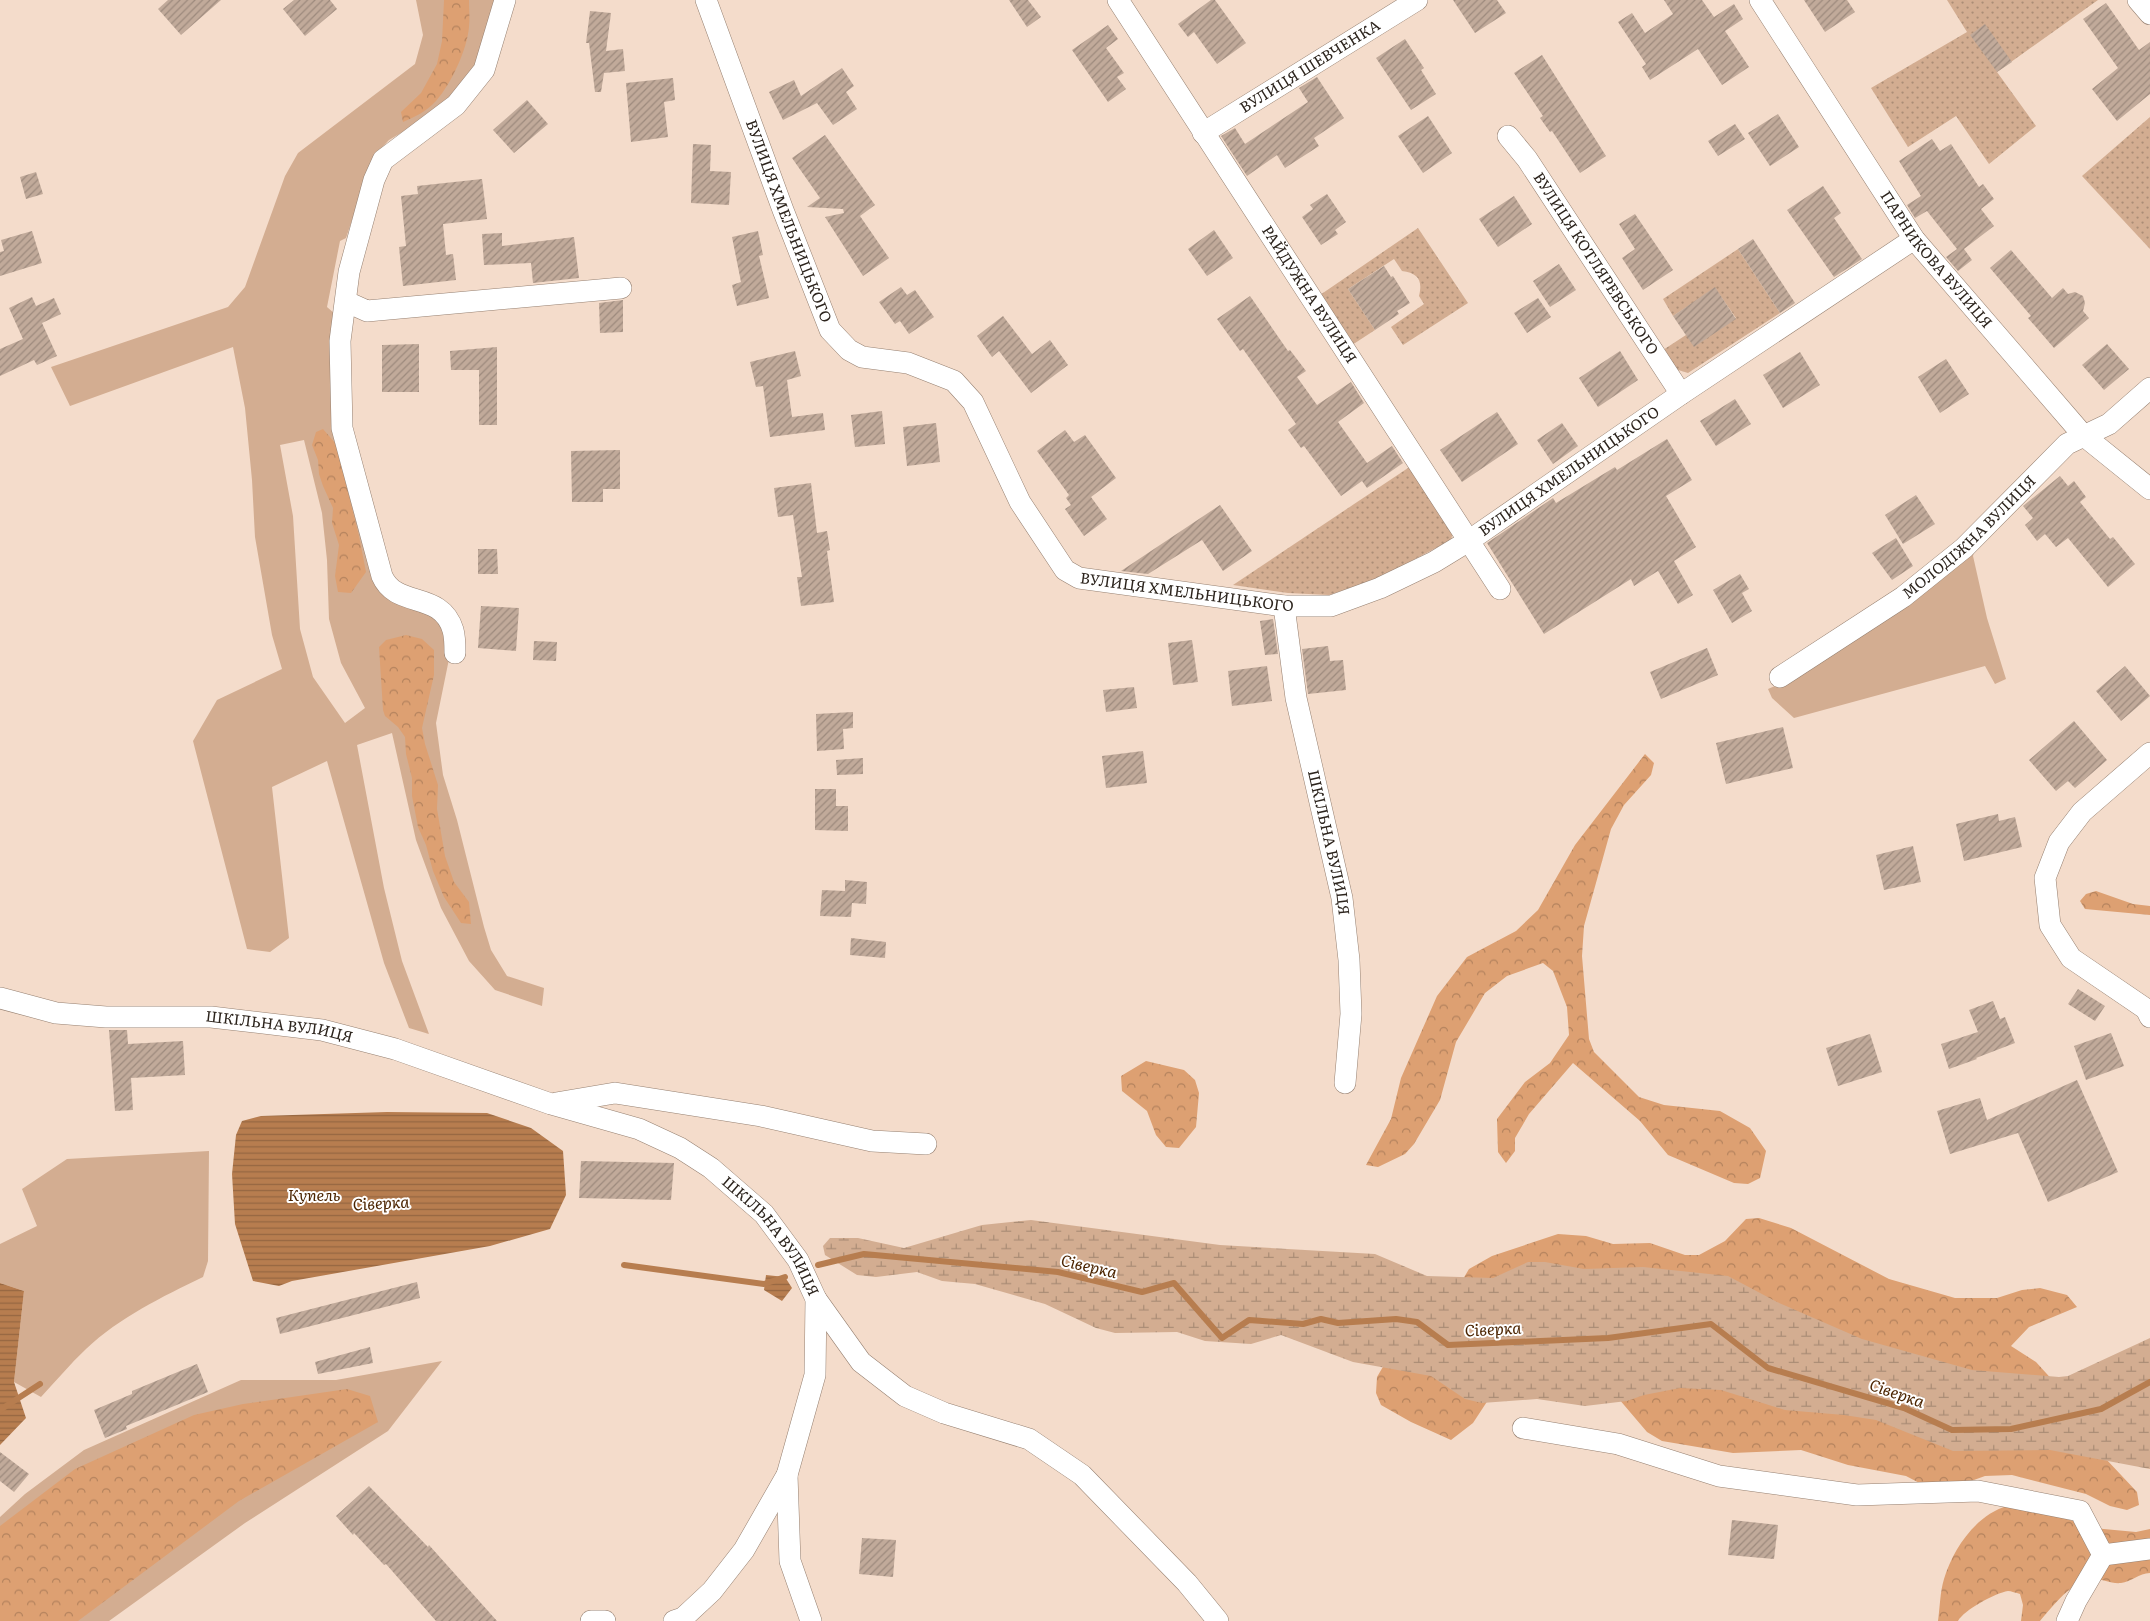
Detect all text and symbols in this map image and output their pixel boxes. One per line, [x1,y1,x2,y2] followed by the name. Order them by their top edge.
[1234,13,1384,118] street label: ВУЛИЦЯ ШЕВЧЕНКА
[741,116,839,325] street label: ВУЛИЦЯ ХМЕЛЬНИЦЬКОГО
[1529,167,1665,359] street label: ВУЛИЦЯ КОТЛЯРЕВСЬКОГО
[1876,185,1999,332] street label: ПАРНИКОВА ВУЛИЦЯ
[1257,220,1364,367] street label: РАЙДУЖНА ВУЛИЦЯ
[1473,399,1663,541] street label: ВУЛИЦЯ ХМЕЛЬНИЦЬКОГО
[1897,469,2040,603] street label: МОЛОДІЖНА ВУЛИЦЯ
[1079,565,1294,616] street label: ВУЛИЦЯ ХМЕЛЬНИЦЬКОГО
[1303,767,1357,916] street label: ШКІЛЬНА ВУЛИЦЯ
[204,1003,356,1048] street label: ШКІЛЬНА ВУЛИЦЯ
[718,1170,826,1299] street label: ШКІЛЬНА ВУЛИЦЯ
[288,1182,341,1206] water label: Купель
[352,1188,411,1215] water label: Сіверка
[1059,1247,1120,1283] water label: Сіверка
[1464,1314,1523,1341] water label: Сіверка
[1867,1371,1929,1413] water label: Сіверка

